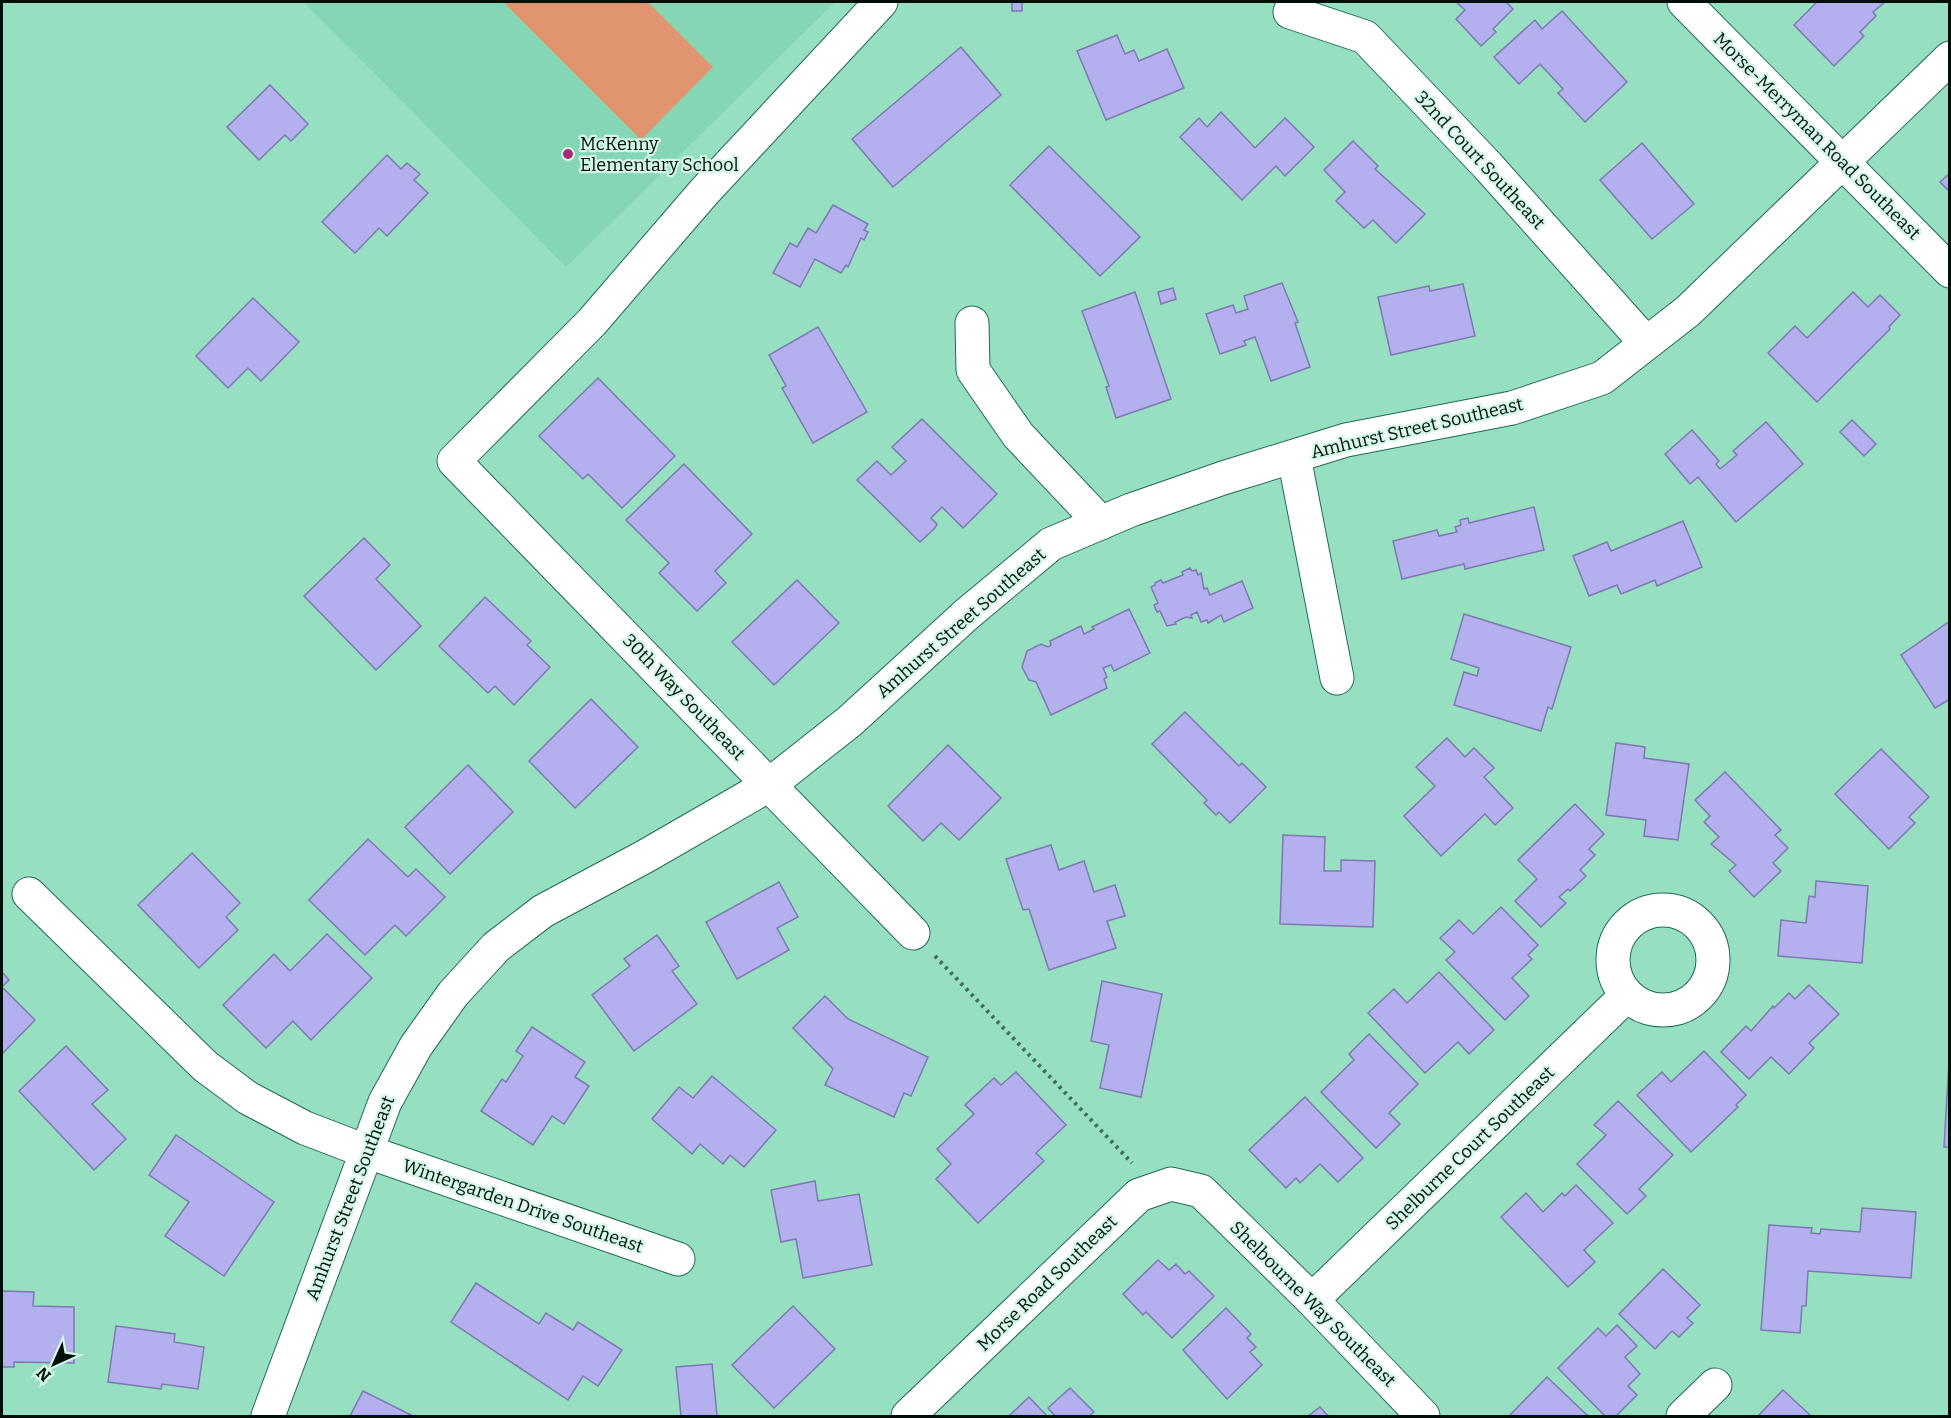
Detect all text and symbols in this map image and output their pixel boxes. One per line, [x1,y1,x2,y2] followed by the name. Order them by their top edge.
[1709,28,1925,244] street label: Morse-Merryman Road Southeast
[1410,86,1550,234] street label: 32nd Court Southeast
[580,133,739,176] place label: McKenny Elementary School
[561,147,575,161] marker: McKenny Elementary School
[1309,393,1526,463] street label: Amhurst Street Southeast
[872,543,1051,703] street label: Amhurst Street Southeast
[618,629,750,765] street label: 30th Way Southeast
[1381,1061,1559,1235] street label: Shelburne Court Southeast
[301,1092,399,1303] street label: Amhurst Street Southeast
[400,1154,647,1258] street label: Wintergarden Drive Southeast
[972,1210,1122,1356] street label: Morse Road Southeast
[1226,1217,1401,1392] street label: Shelbourne Way Southeast
[24,1334,84,1394] north arrow
[33,1363,55,1385] text: N

